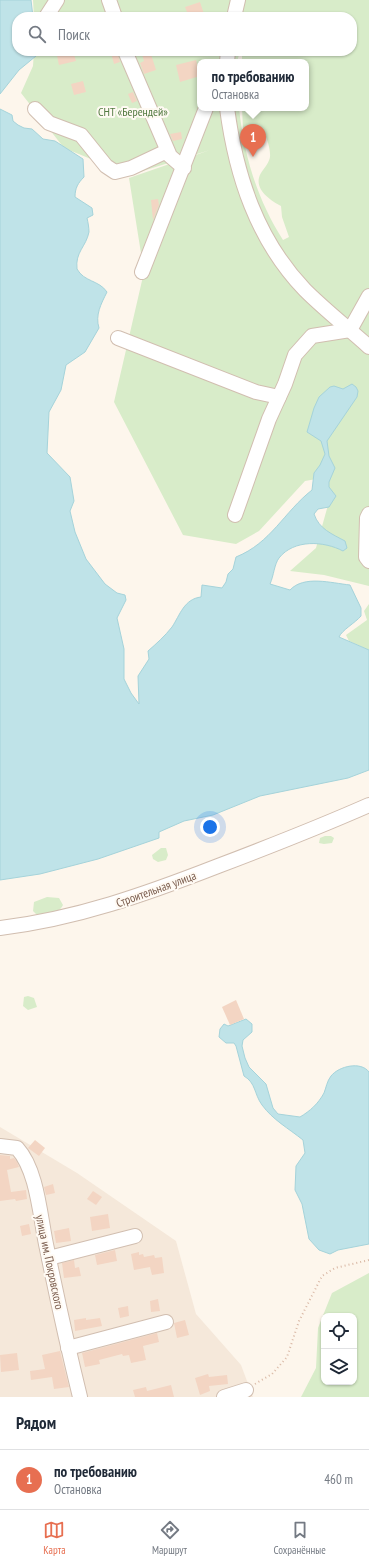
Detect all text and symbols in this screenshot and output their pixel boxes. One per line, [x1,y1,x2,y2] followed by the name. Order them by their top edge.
[12,12,357,56] search box
[26,23,48,45] icon: search
[58,25,90,44] text: Поиск
[197,59,309,111] popup
[212,67,294,86] text: по требованию
[212,86,259,103] text: Остановка
[98,104,168,119] park label: СНТ «Берендей»
[240,124,266,157] pin: 1
[200,817,220,837] your location
[114,868,198,910] street label: Строительная улица
[33,1213,67,1311] street label: улица им. Покровского
[321,1313,357,1385] map controls
[321,1313,357,1349] button: locate
[321,1349,357,1385] button: layers
[16,1412,56,1434] text: Рядом
[54,1462,137,1481] text: по требованию
[26,1471,32,1488] text: 1
[324,1471,353,1488] text: 460 m
[54,1481,102,1498] text: Остановка
[43,1519,66,1557] tab: Карта
[152,1519,187,1557] tab: Маршрут
[273,1519,326,1557] tab: Сохранённые

